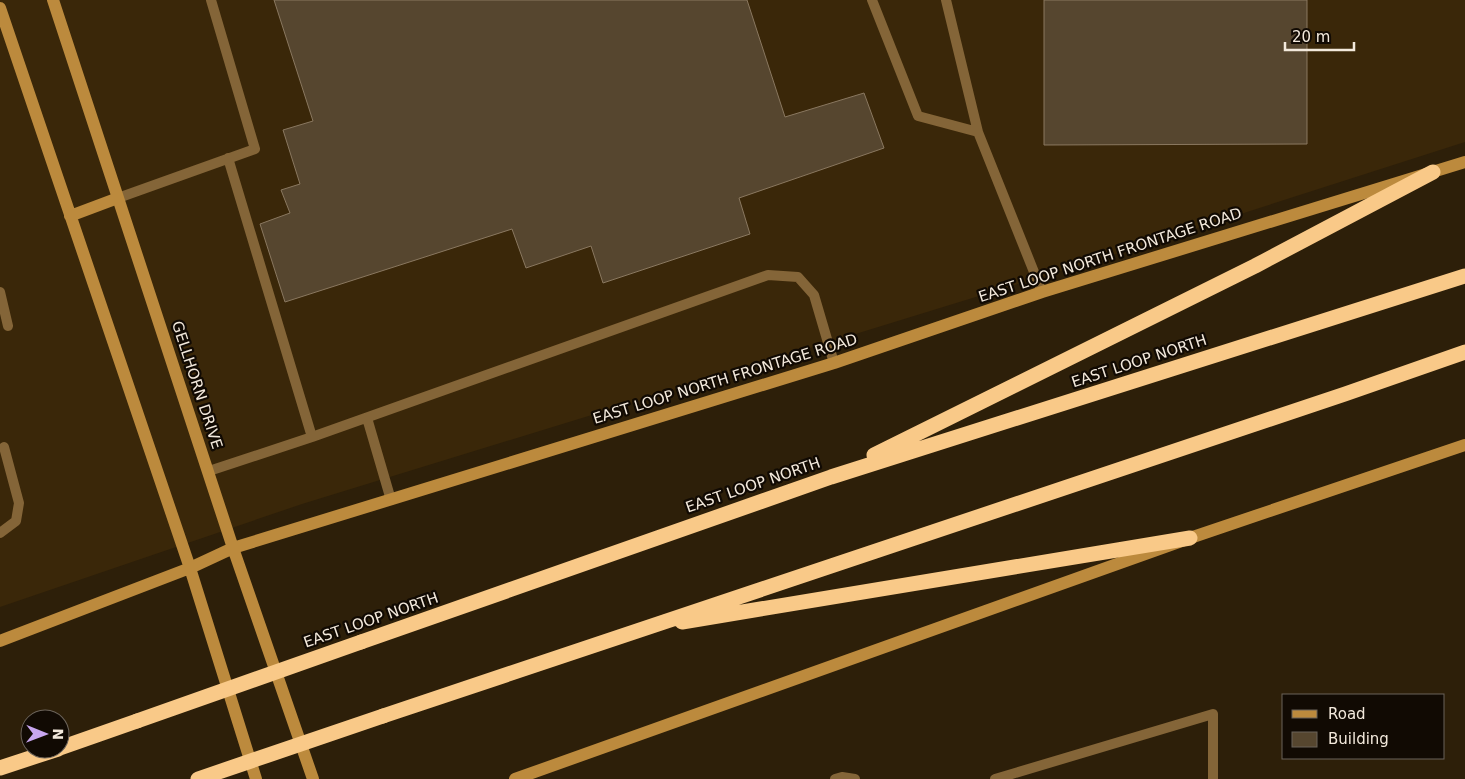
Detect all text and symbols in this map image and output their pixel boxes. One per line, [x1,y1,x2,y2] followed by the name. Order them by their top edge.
[1285,20,1354,52] scale bar
[1292,28,1330,46] text: 20 m
[976,204,1244,306] street label: EAST LOOP NORTH FRONTAGE ROAD
[168,319,226,451] street label: GELLHORN DRIVE
[591,330,859,428] street label: EAST LOOP NORTH FRONTAGE ROAD
[1069,331,1209,391] street label: EAST LOOP NORTH
[683,453,823,517] street label: EAST LOOP NORTH
[301,588,441,652] street label: EAST LOOP NORTH
[1282,694,1445,759] legend
[1328,705,1366,723] text: Road
[20,709,70,759] north arrow
[50,728,66,740] text: N
[1328,730,1389,748] text: Building

